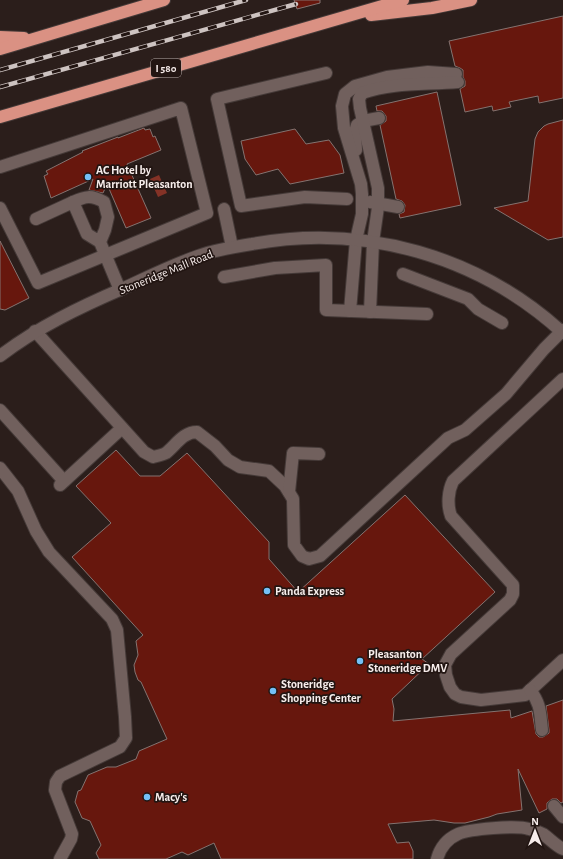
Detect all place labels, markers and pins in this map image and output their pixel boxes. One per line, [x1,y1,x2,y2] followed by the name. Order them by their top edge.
[96,164,193,190] place label: AC Hotel by Marriott Pleasanton
[83,172,93,182] marker: AC Hotel by Marriott Pleasanton
[275,585,345,597] place label: Panda Express
[262,586,272,596] marker: Panda Express
[368,648,448,674] place label: Pleasanton Stoneridge DMV
[355,656,365,666] marker: Pleasanton Stoneridge DMV
[281,678,362,704] place label: Stoneridge Shopping Center
[268,686,278,696] marker: Stoneridge Shopping Center
[155,791,188,804] place label: Macy's
[142,792,152,802] marker: Macy's

